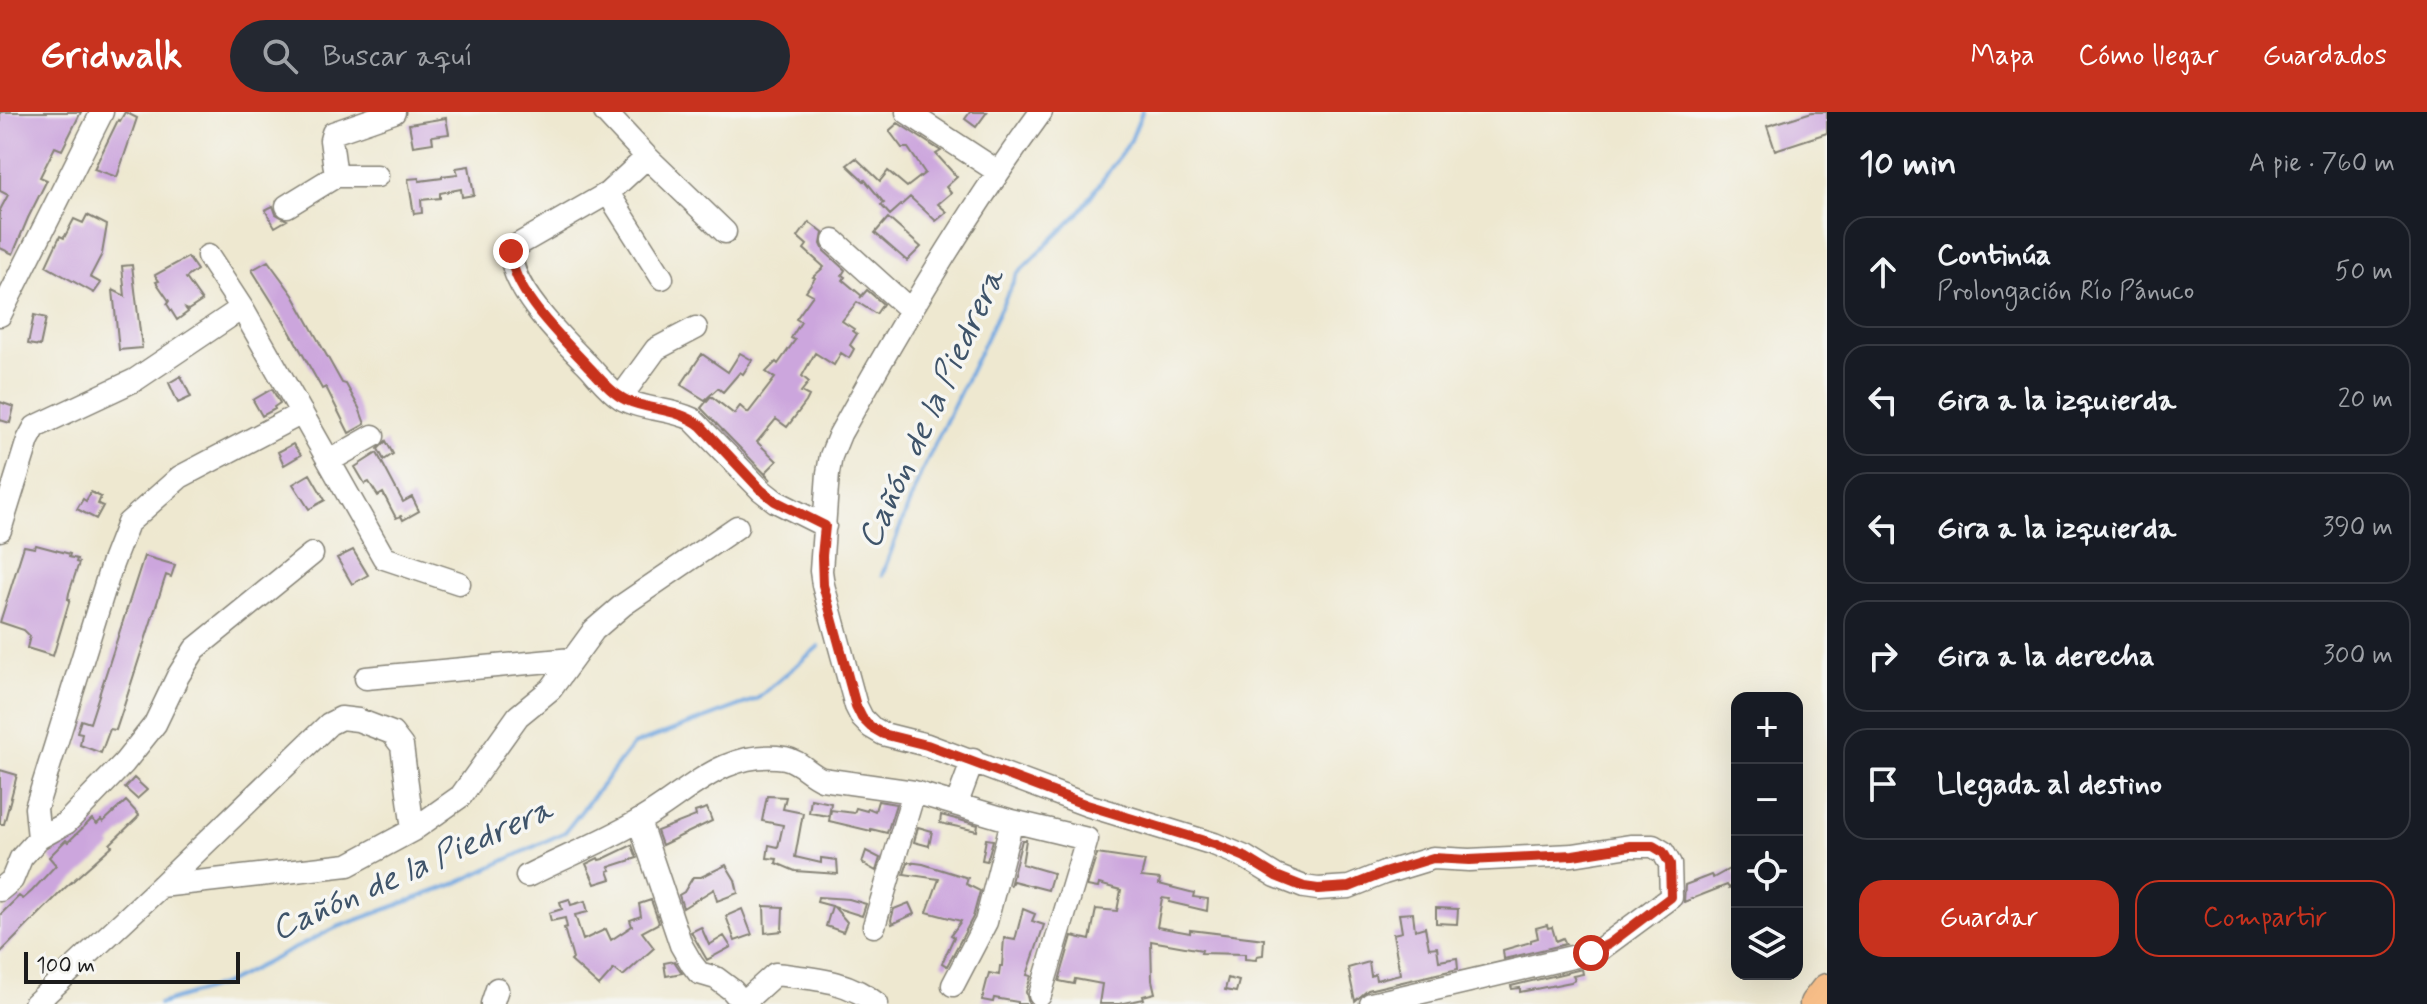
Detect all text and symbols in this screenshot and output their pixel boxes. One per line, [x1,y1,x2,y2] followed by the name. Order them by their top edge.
[230,20,790,92] search box
[40,32,182,81] text: Gridwalk
[258,34,302,78] icon: search
[322,37,473,76] text: Buscar aquí
[1971,38,2034,75] text: Mapa
[2078,38,2218,75] text: Cómo llegar
[2262,38,2387,75] text: Guardados
[1859,142,1957,187] text: 10 min
[2249,147,2395,181] text: A pie · 760 m
[493,233,529,269] route end
[1937,236,2051,275] text: Continúa
[1861,250,1905,294] icon: ahead
[2335,255,2393,289] text: 50 m
[847,261,1017,556] water label: Cañón de la Piedrera
[1937,275,2194,309] text: Prolongación Río Pánuco
[1861,378,1905,422] icon: left
[1937,381,2176,420] text: Gira a la izquierda
[2338,383,2393,417] text: 20 m
[1861,506,1905,550] icon: left
[1937,509,2176,548] text: Gira a la izquierda
[2322,511,2393,545] text: 390 m
[1861,634,1905,678] icon: right
[1937,637,2155,676] text: Gira a la derecha
[2323,639,2393,673] text: 300 m
[1731,692,1803,980] map controls
[1731,692,1803,764] button: +
[1861,762,1905,806] icon: arrive
[1731,764,1803,836] button: −
[1937,765,2162,804] text: Llegada al destino
[264,787,561,952] water label: Cañón de la Piedrera
[1731,836,1803,908] button: locate
[1859,880,2119,957] button: Guardar
[2135,880,2395,957] button: Compartir
[1731,908,1803,980] button: layers
[1573,935,1609,971] route start
[24,948,240,984] scale bar
[36,952,95,980] text: 100 m

